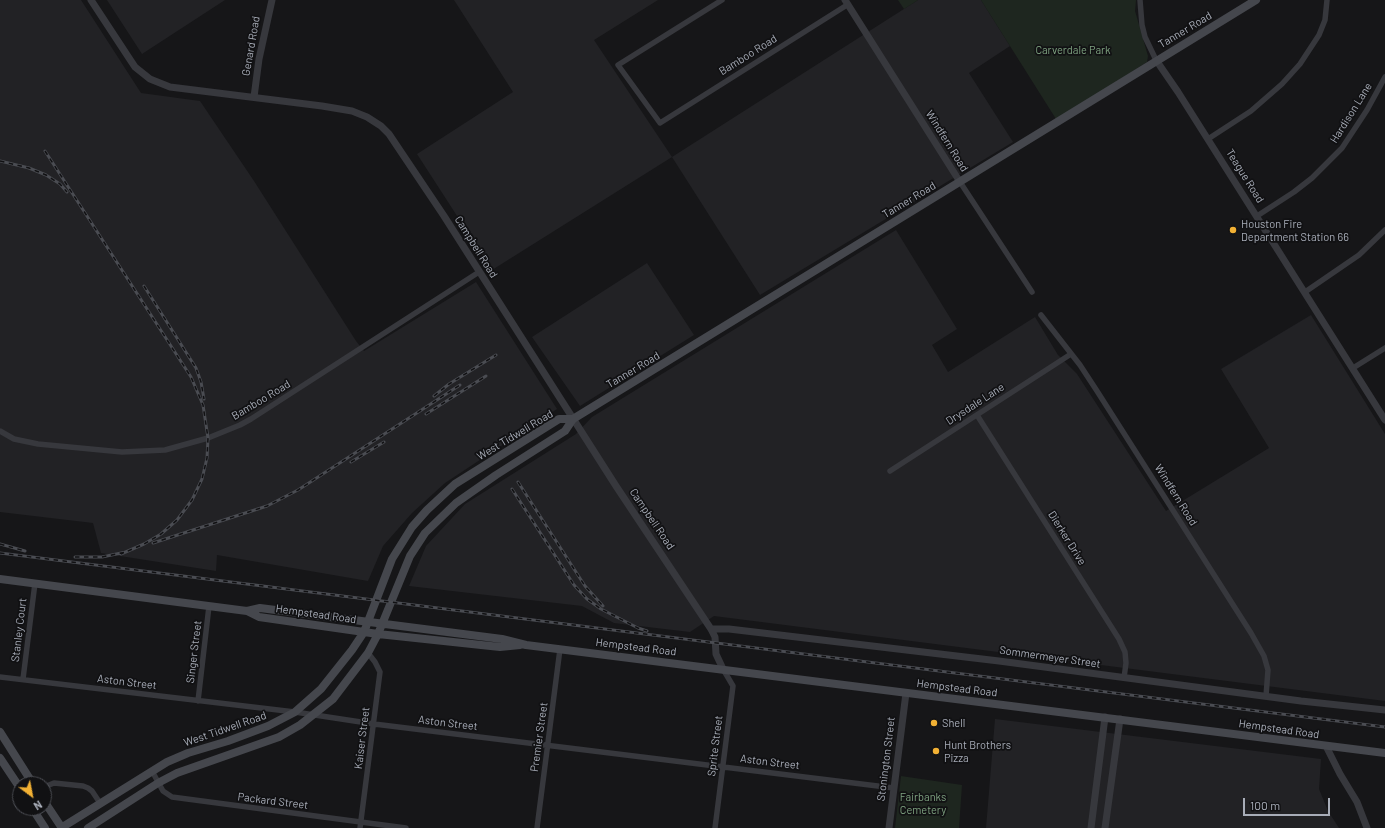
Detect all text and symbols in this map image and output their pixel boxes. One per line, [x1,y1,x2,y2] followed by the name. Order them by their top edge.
[1156,9,1214,51] street label: Tanner Road
[239,15,263,77] street label: Genard Road
[717,32,779,78] street label: Bamboo Road
[1035,43,1111,57] park label: Carverdale Park
[1327,80,1375,146] street label: Hardison Lane
[923,108,971,174] street label: Windfern Road
[1223,147,1267,205] street label: Teague Road
[880,179,938,221] street label: Tanner Road
[452,214,500,280] street label: Campbell Road
[1241,217,1349,243] place label: Houston Fire Department Station 66
[1228,225,1238,235] marker: Houston Fire Department Station 66
[604,349,662,391] street label: Tanner Road
[229,377,293,423] street label: Bamboo Road
[943,380,1007,428] street label: Drysdale Lane
[475,407,555,463] street label: West Tidwell Road
[1152,462,1200,528] street label: Windfern Road
[627,486,677,552] street label: Campbell Road
[1045,508,1089,568] street label: Dierker Drive
[9,597,29,663] street label: Stanley Court
[275,602,357,626] street label: Hempstead Road
[184,620,204,684] street label: Singer Street
[595,635,677,659] street label: Hempstead Road
[999,643,1101,671] street label: Sommermeyer Street
[96,672,158,692] street label: Aston Street
[916,676,998,700] street label: Hempstead Road
[528,701,550,773] street label: Premier Street
[352,706,372,770] street label: Kaiser Street
[182,709,268,749] street label: West Tidwell Road
[417,713,479,733] street label: Aston Street
[705,715,725,777] street label: Sprite Street
[874,716,898,802] street label: Stonington Street
[942,716,965,730] place label: Shell
[1238,717,1320,741] street label: Hempstead Road
[929,718,939,728] marker: Shell
[944,738,1011,764] place label: Hunt Brothers Pizza
[931,746,941,756] marker: Hunt Brothers Pizza
[739,752,801,772] street label: Aston Street
[12,776,52,816] north arrow
[237,790,309,812] street label: Packard Street
[900,790,946,816] park label: Fairbanks Cemetery
[1245,790,1332,816] scale bar
[32,798,45,813] text: N
[1250,798,1280,812] text: 100 m

